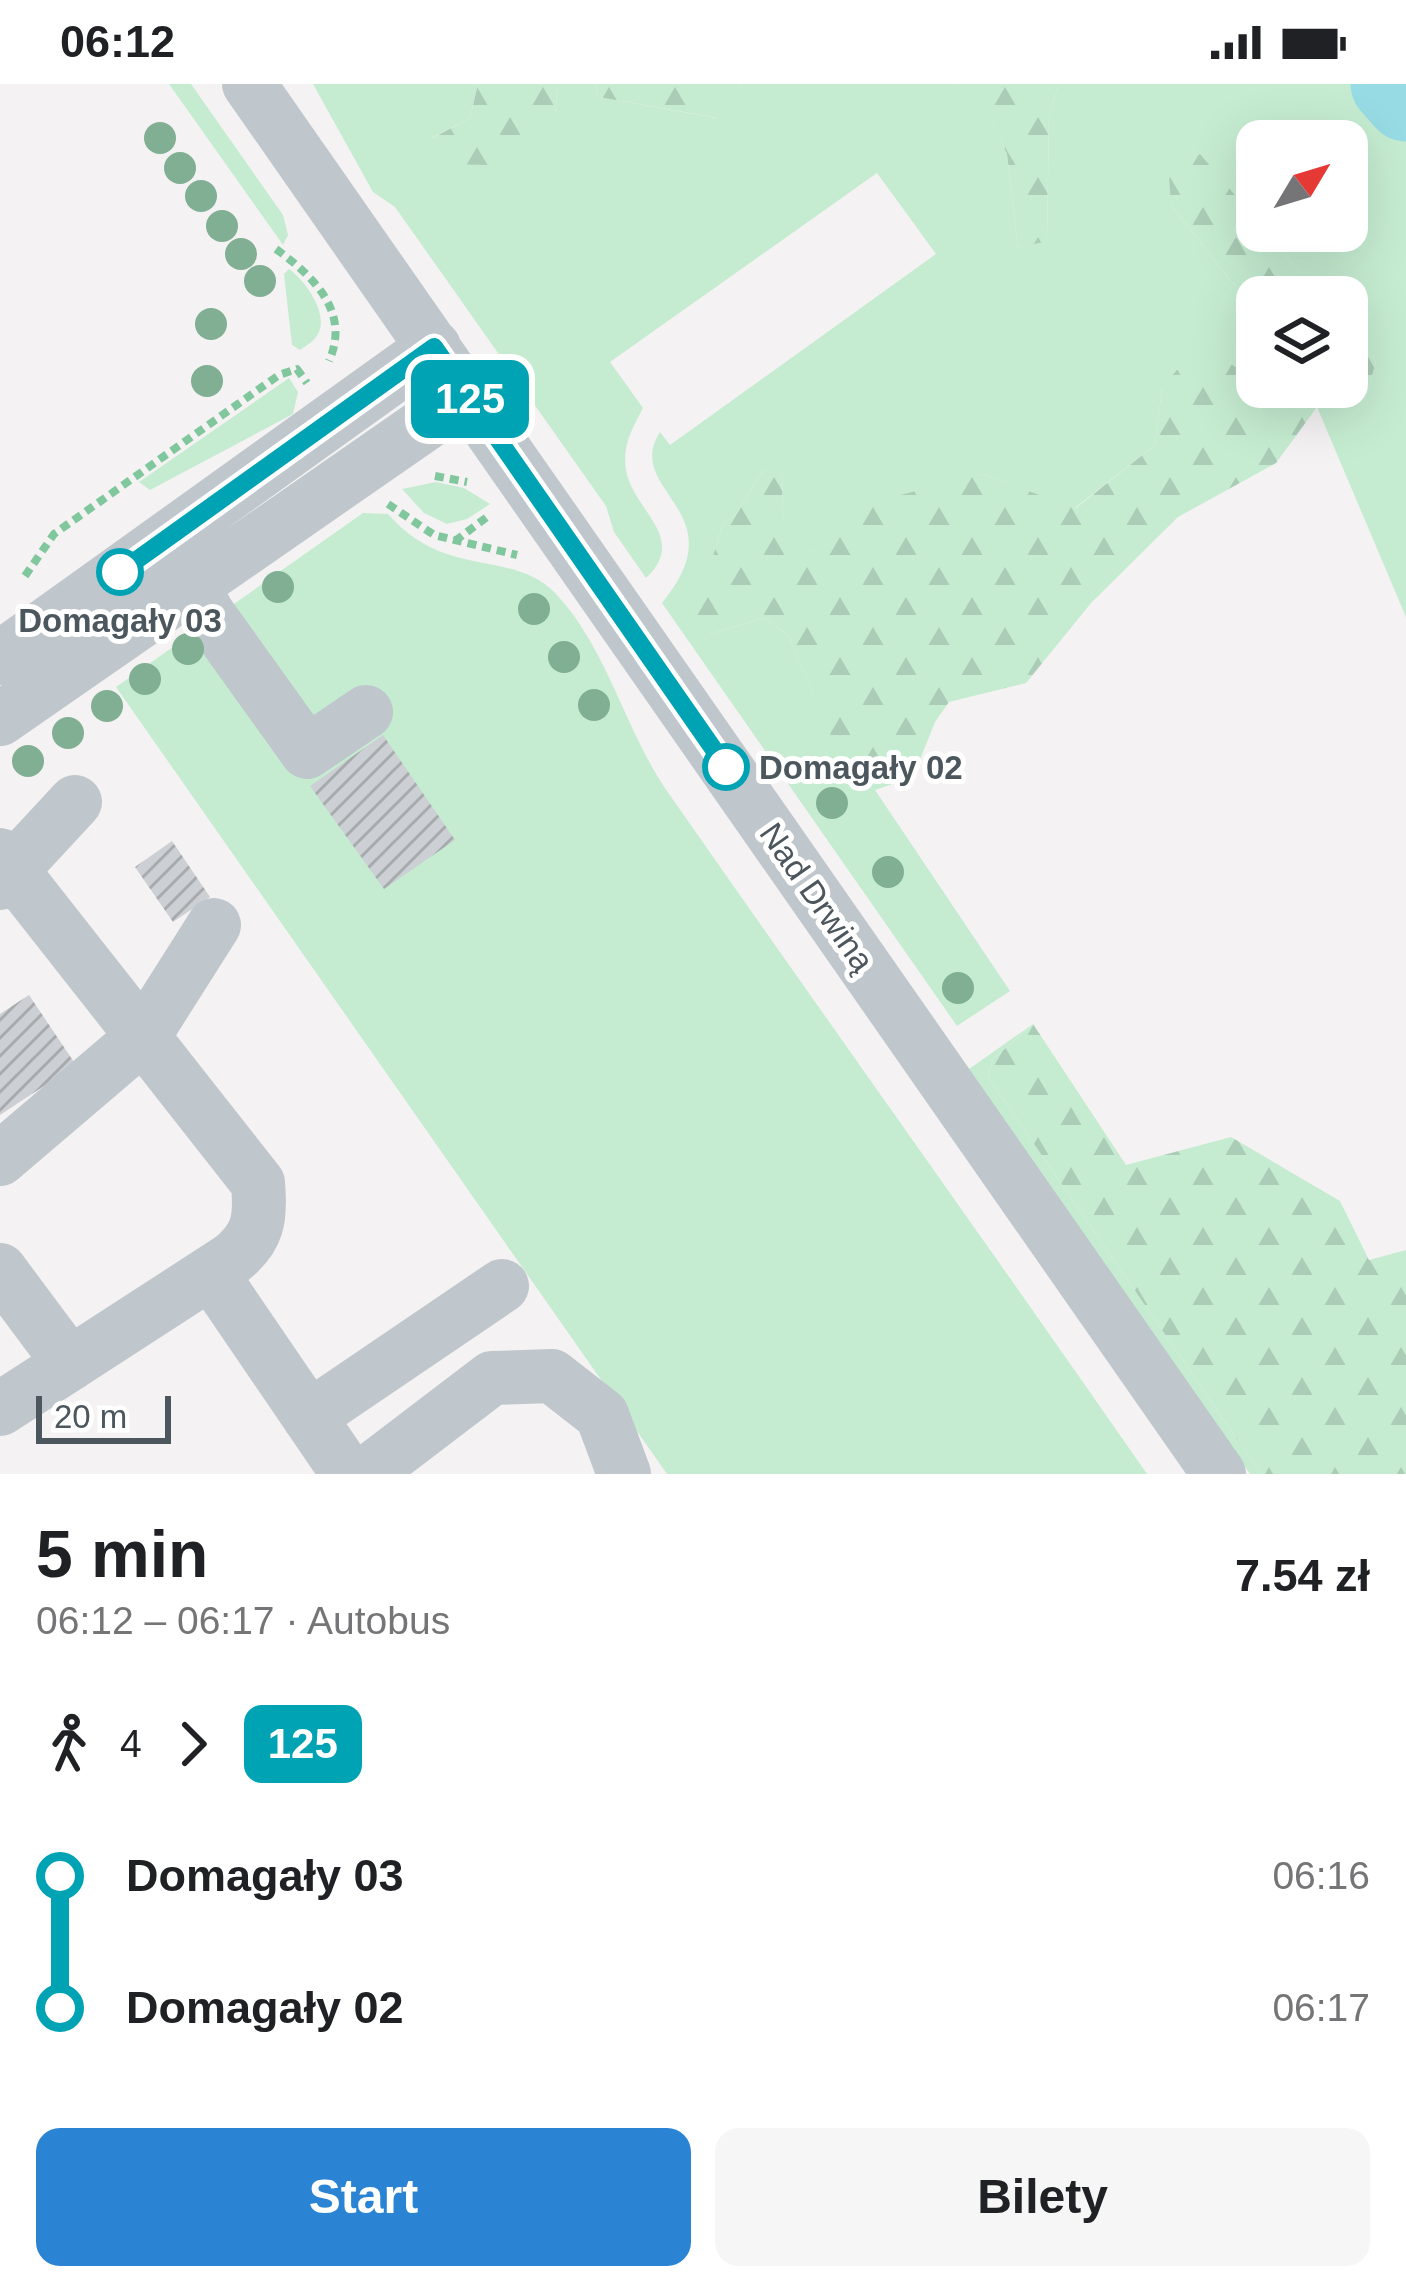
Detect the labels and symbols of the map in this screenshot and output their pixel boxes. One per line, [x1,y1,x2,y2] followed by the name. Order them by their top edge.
[1236,120,1368,252] north arrow
[401,360,539,438] line badge: 125
[98,550,142,594] marker: Domagały 03
[18,602,222,639] place label: Domagały 03
[704,745,748,789] marker: Domagały 02
[759,749,963,786] place label: Domagały 02
[752,816,882,979] street label: Nad Drwiną
[36,1390,171,1443] scale bar

